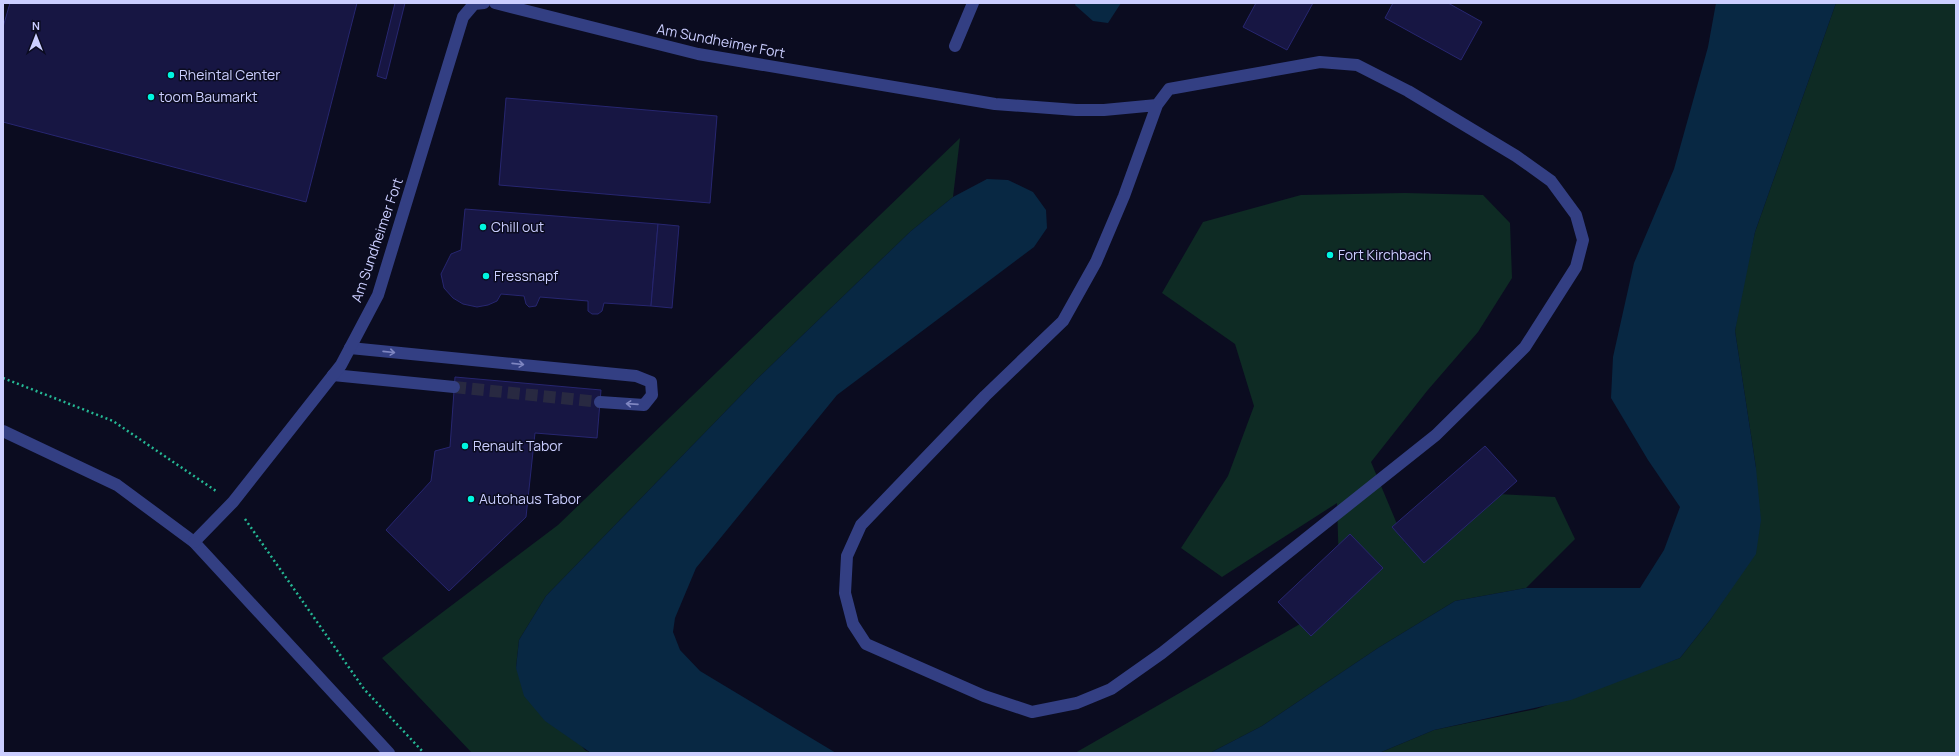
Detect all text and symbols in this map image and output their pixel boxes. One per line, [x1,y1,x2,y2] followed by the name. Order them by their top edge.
[16,16,56,56] north arrow
[32,18,40,33] text: N
[655,19,787,62] street label: Am Sundheimer Fort
[179,65,280,84] place label: Rheintal Center
[166,70,176,80] marker: Rheintal Center
[159,87,258,106] place label: toom Baumarkt
[146,92,156,102] marker: toom Baumarkt
[346,175,407,305] street label: Am Sundheimer Fort
[491,217,545,236] place label: Chill out
[478,222,488,232] marker: Chill out
[1338,245,1431,264] place label: Fort Kirchbach
[1325,250,1335,260] marker: Fort Kirchbach
[494,266,558,285] place label: Fressnapf
[481,271,491,281] marker: Fressnapf
[382,348,395,355] one-way arrow
[511,361,524,368] one-way arrow
[626,400,639,407] one-way arrow
[473,436,563,455] place label: Renault Tabor
[460,441,470,451] marker: Renault Tabor
[479,489,581,508] place label: Autohaus Tabor
[466,494,476,504] marker: Autohaus Tabor

